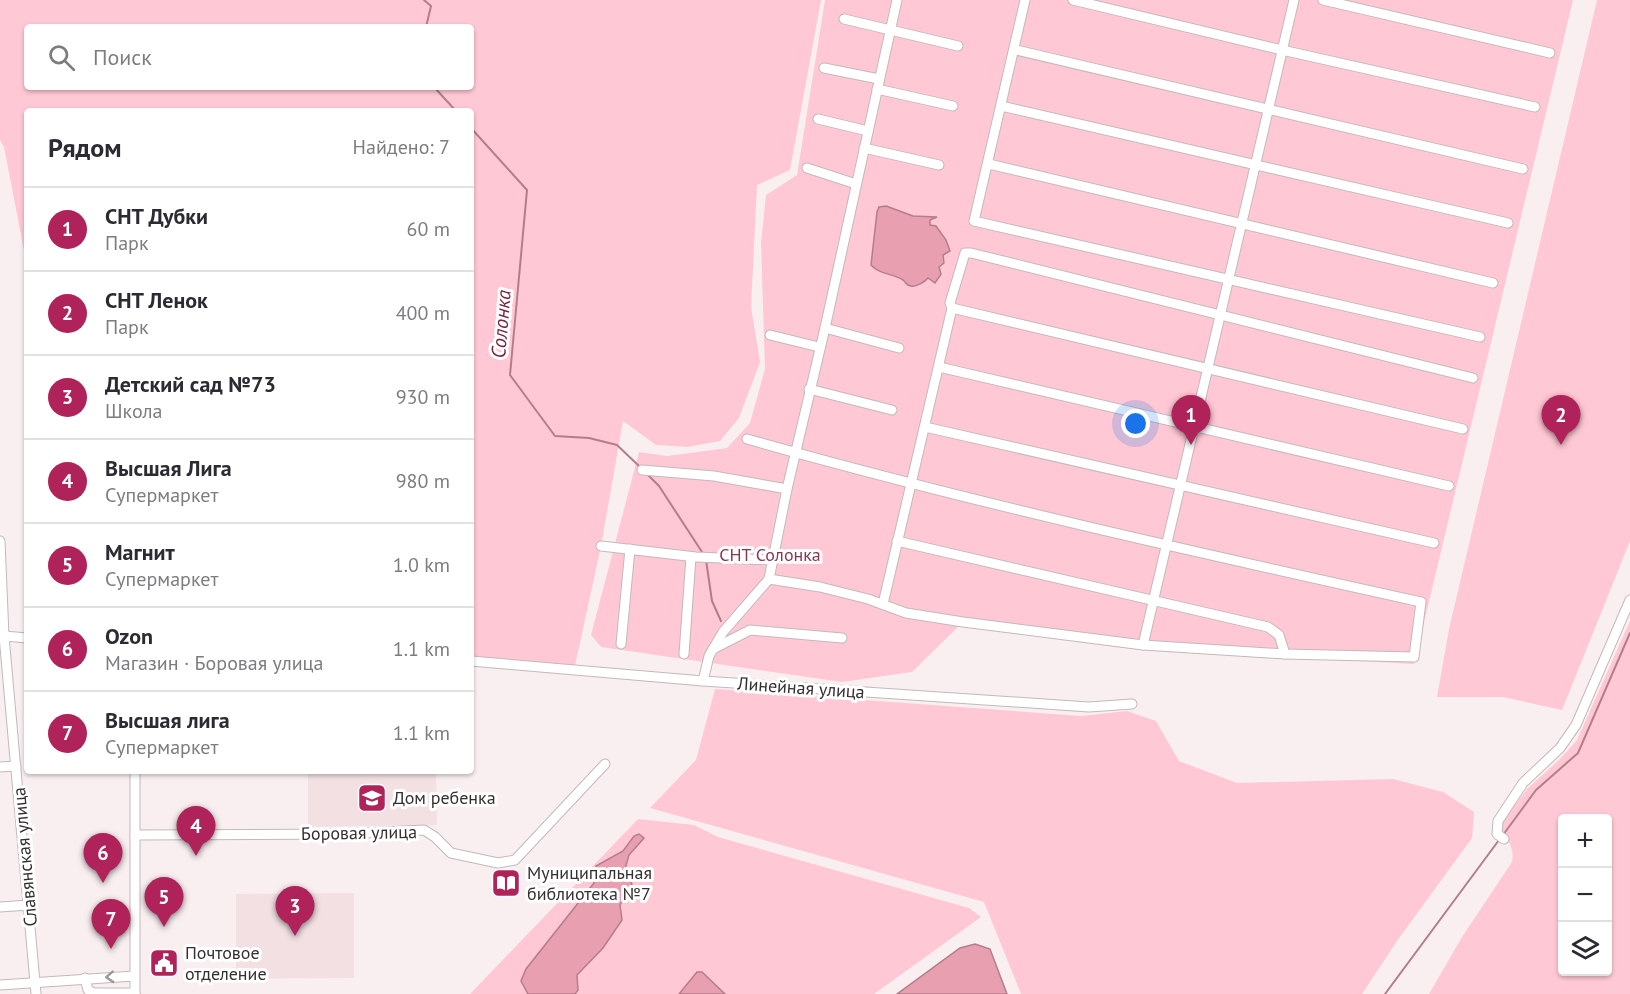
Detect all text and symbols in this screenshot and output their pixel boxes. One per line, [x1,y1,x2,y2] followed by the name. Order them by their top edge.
[24,24,474,90] search box
[45,41,78,74] icon: search
[93,43,152,71] text: Поиск
[48,131,122,164] text: Рядом
[353,134,450,160] text: Найдено: 7
[105,202,208,230] text: СНТ Дубки
[62,216,73,242] text: 1
[407,216,450,242] text: 60 m
[105,230,148,256] text: Парк
[105,286,208,314] text: СНТ Ленок
[485,289,517,359] water label: Солонка
[62,300,73,326] text: 2
[396,300,450,326] text: 400 m
[105,314,148,340] text: Парк
[105,370,276,398] text: Детский сад №73
[62,384,73,410] text: 3
[396,384,450,410] text: 930 m
[1172,396,1210,445] pin: 1
[1542,396,1580,445] pin: 2
[105,398,162,424] text: Школа
[1121,409,1150,438] your location
[105,454,232,482] text: Высшая Лига
[62,468,73,494] text: 4
[396,468,450,494] text: 980 m
[105,482,218,508] text: Супермаркет
[105,538,175,566] text: Магнит
[719,543,821,566] park label: СНТ Солонка
[62,552,73,578] text: 5
[393,552,450,578] text: 1.0 km
[105,566,218,592] text: Супермаркет
[105,622,153,650] text: Ozon
[62,636,73,662] text: 6
[393,636,450,662] text: 1.1 km
[105,650,324,676] text: Магазин · Боровая улица
[736,672,865,703] street label: Линейная улица
[105,706,230,734] text: Высшая лига
[62,720,73,746] text: 7
[393,720,450,746] text: 1.1 km
[105,734,218,760] text: Супермаркет
[356,782,388,814] school or university icon: Дом ребенка
[7,786,42,928] street label: Славянская улица
[393,786,496,809] place label: Дом ребенка
[176,806,216,856] pin: 4
[1558,814,1612,976] map controls
[1558,814,1612,868] button: +
[301,820,417,845] street label: Боровая улица
[84,834,122,883] pin: 6
[527,861,652,905] place label: Муниципальная библиотека №7
[490,867,522,899] library icon: Муниципальная библиотека №7
[1558,868,1612,922] button: −
[144,878,184,927] pin: 5
[276,886,314,936] pin: 3
[92,900,130,949] pin: 7
[1558,922,1612,976] button: layers
[185,941,267,985] place label: Почтовое отделение
[148,947,180,979] public building icon: Почтовое отделение
[105,970,114,983] one-way arrow

